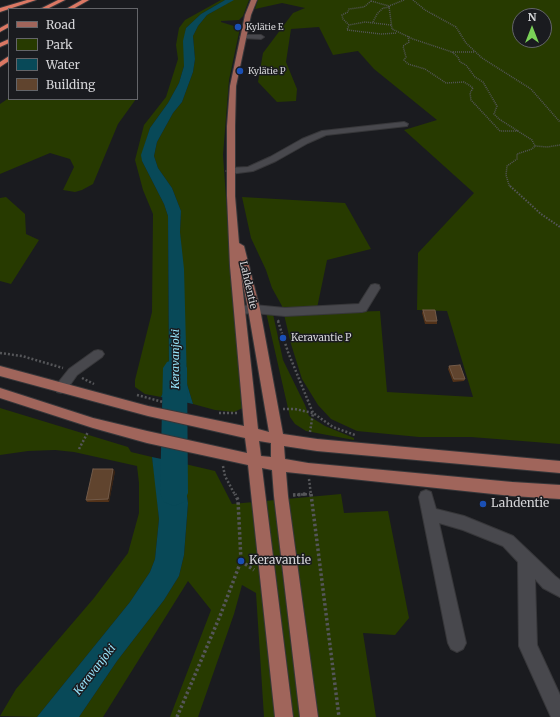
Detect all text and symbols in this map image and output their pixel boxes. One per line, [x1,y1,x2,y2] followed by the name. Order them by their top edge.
[8,8,138,100] legend
[512,8,552,48] north arrow
[528,10,536,24] text: N
[46,17,75,32] text: Road
[233,22,243,32] marker: Kylätie E
[246,22,283,32] place label: Kylätie E
[46,37,73,52] text: Park
[46,57,80,72] text: Water
[235,66,245,76] marker: Kylätie P
[248,66,286,76] place label: Kylätie P
[46,77,95,92] text: Building
[237,260,259,310] street label: Lahdentie
[169,329,183,389] water label: Keravanjoki
[291,332,351,344] place label: Keravantie P
[278,333,288,343] marker: Keravantie P
[491,497,549,511] place label: Lahdentie
[478,499,488,509] marker: Lahdentie
[249,554,311,568] place label: Keravantie
[236,556,246,566] marker: Keravantie
[71,642,119,698] water label: Keravanjoki

